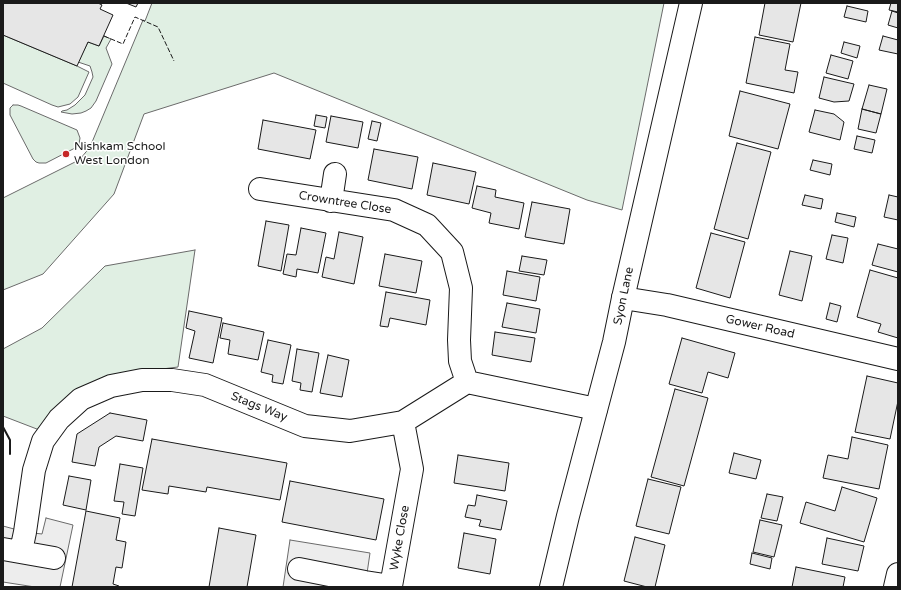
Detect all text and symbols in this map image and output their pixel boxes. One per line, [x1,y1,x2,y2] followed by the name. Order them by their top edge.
[74,140,166,168] place label: Nishkam School West London
[61,149,71,159] marker: Nishkam School West London
[298,189,392,217] street label: Crowntree Close
[611,266,637,326] street label: Syon Lane
[724,312,796,342] street label: Gower Road
[229,389,289,425] street label: Stags Way
[387,504,413,572] street label: Wyke Close

